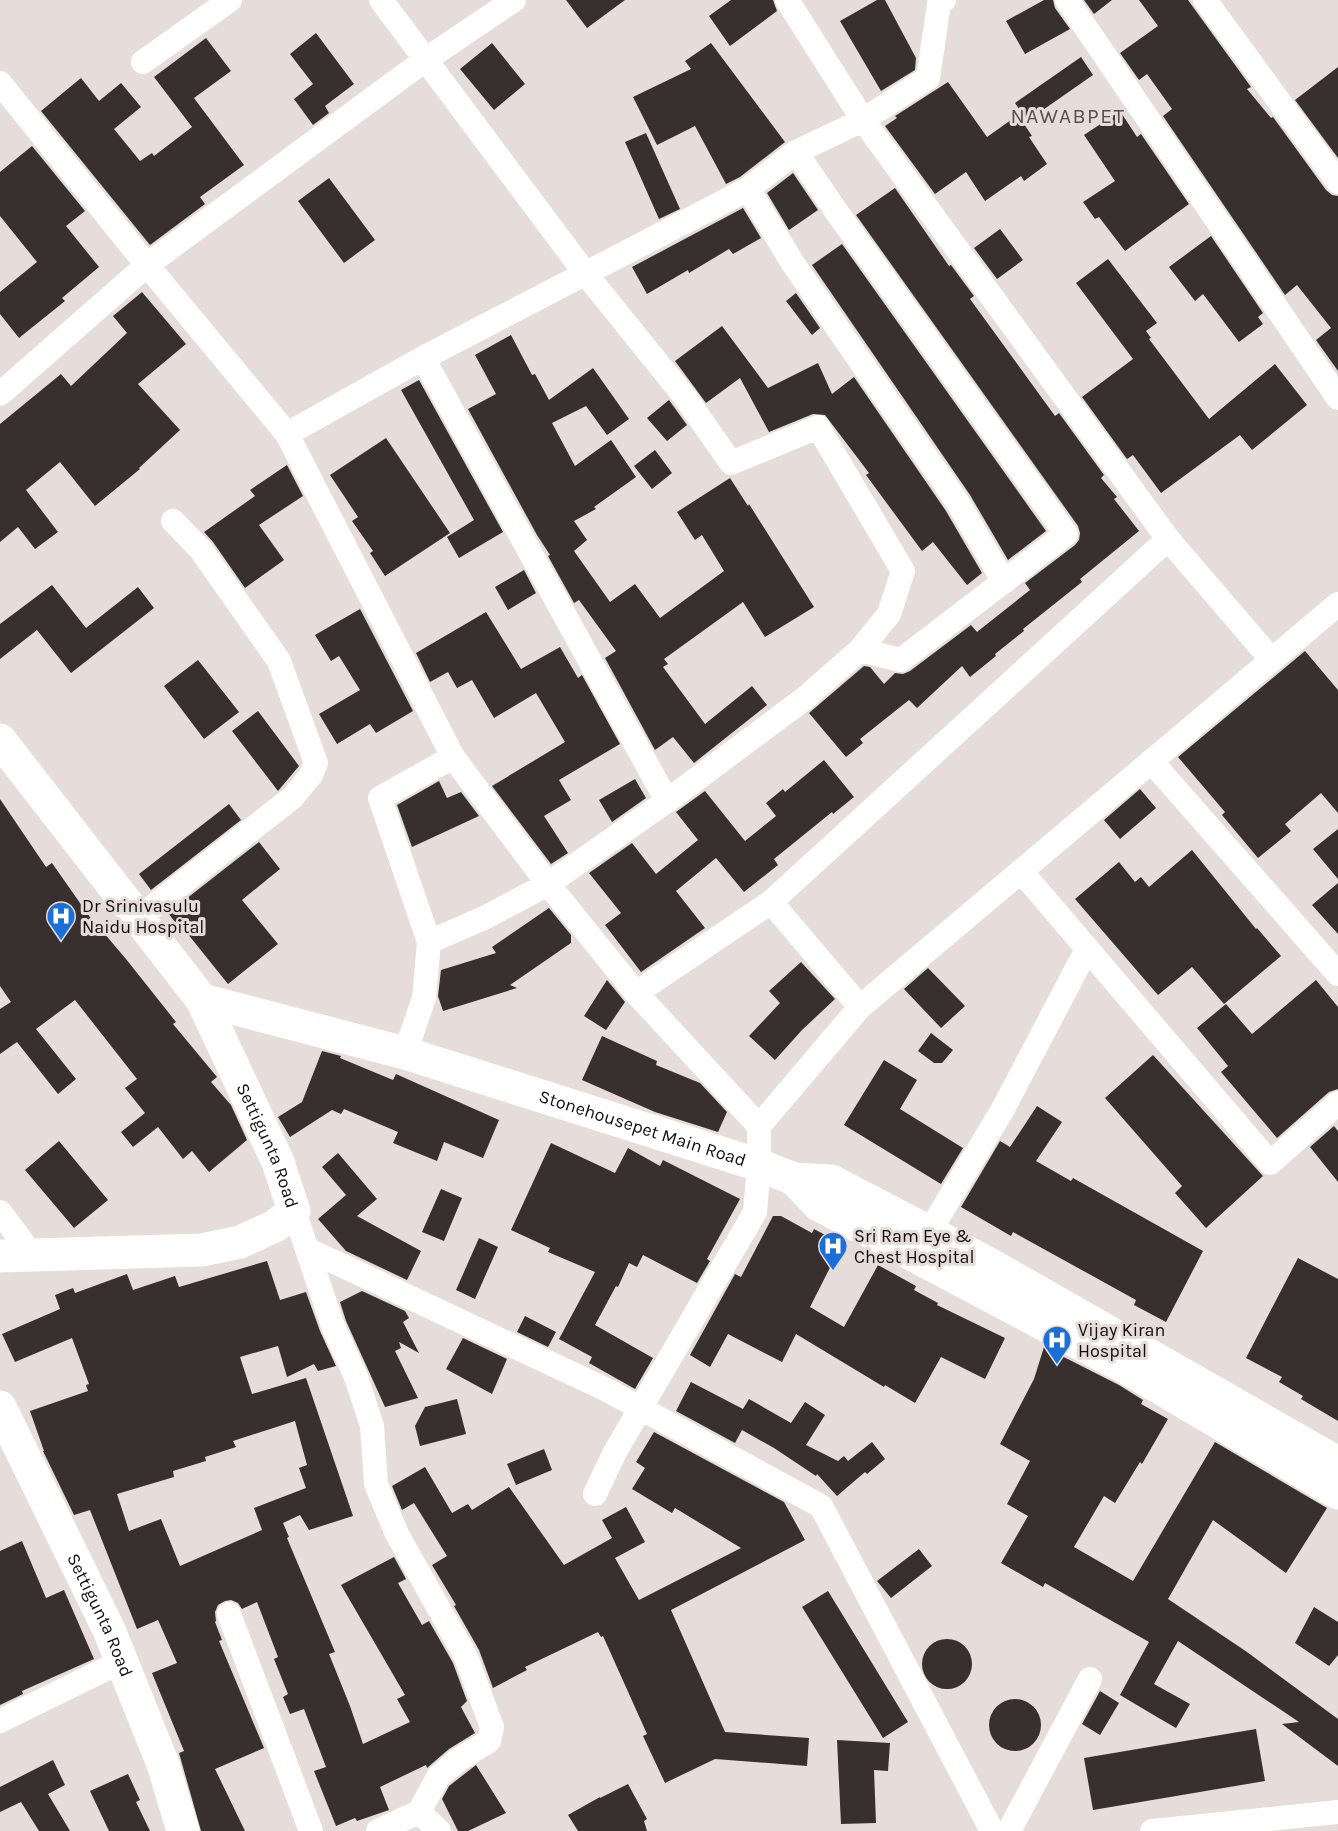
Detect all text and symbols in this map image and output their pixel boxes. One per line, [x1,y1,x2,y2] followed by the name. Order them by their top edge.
[1011,104,1126,128] district label: NAWABPET
[82,895,204,938] place label: Dr Srinivasulu Naidu Hospital
[45,900,77,942] hospital icon: Dr Srinivasulu Naidu Hospital
[232,1080,303,1211] street label: Settigunta Road
[536,1085,749,1171] street label: Stonehousepet Main Road
[854,1225,975,1268] place label: Sri Ram Eye & Chest Hospital
[817,1230,849,1272] hospital icon: Sri Ram Eye & Chest Hospital
[1078,1319,1165,1362] place label: Vijay Kiran Hospital
[1041,1324,1073,1366] hospital icon: Vijay Kiran Hospital
[62,1550,138,1680] street label: Settigunta Road

